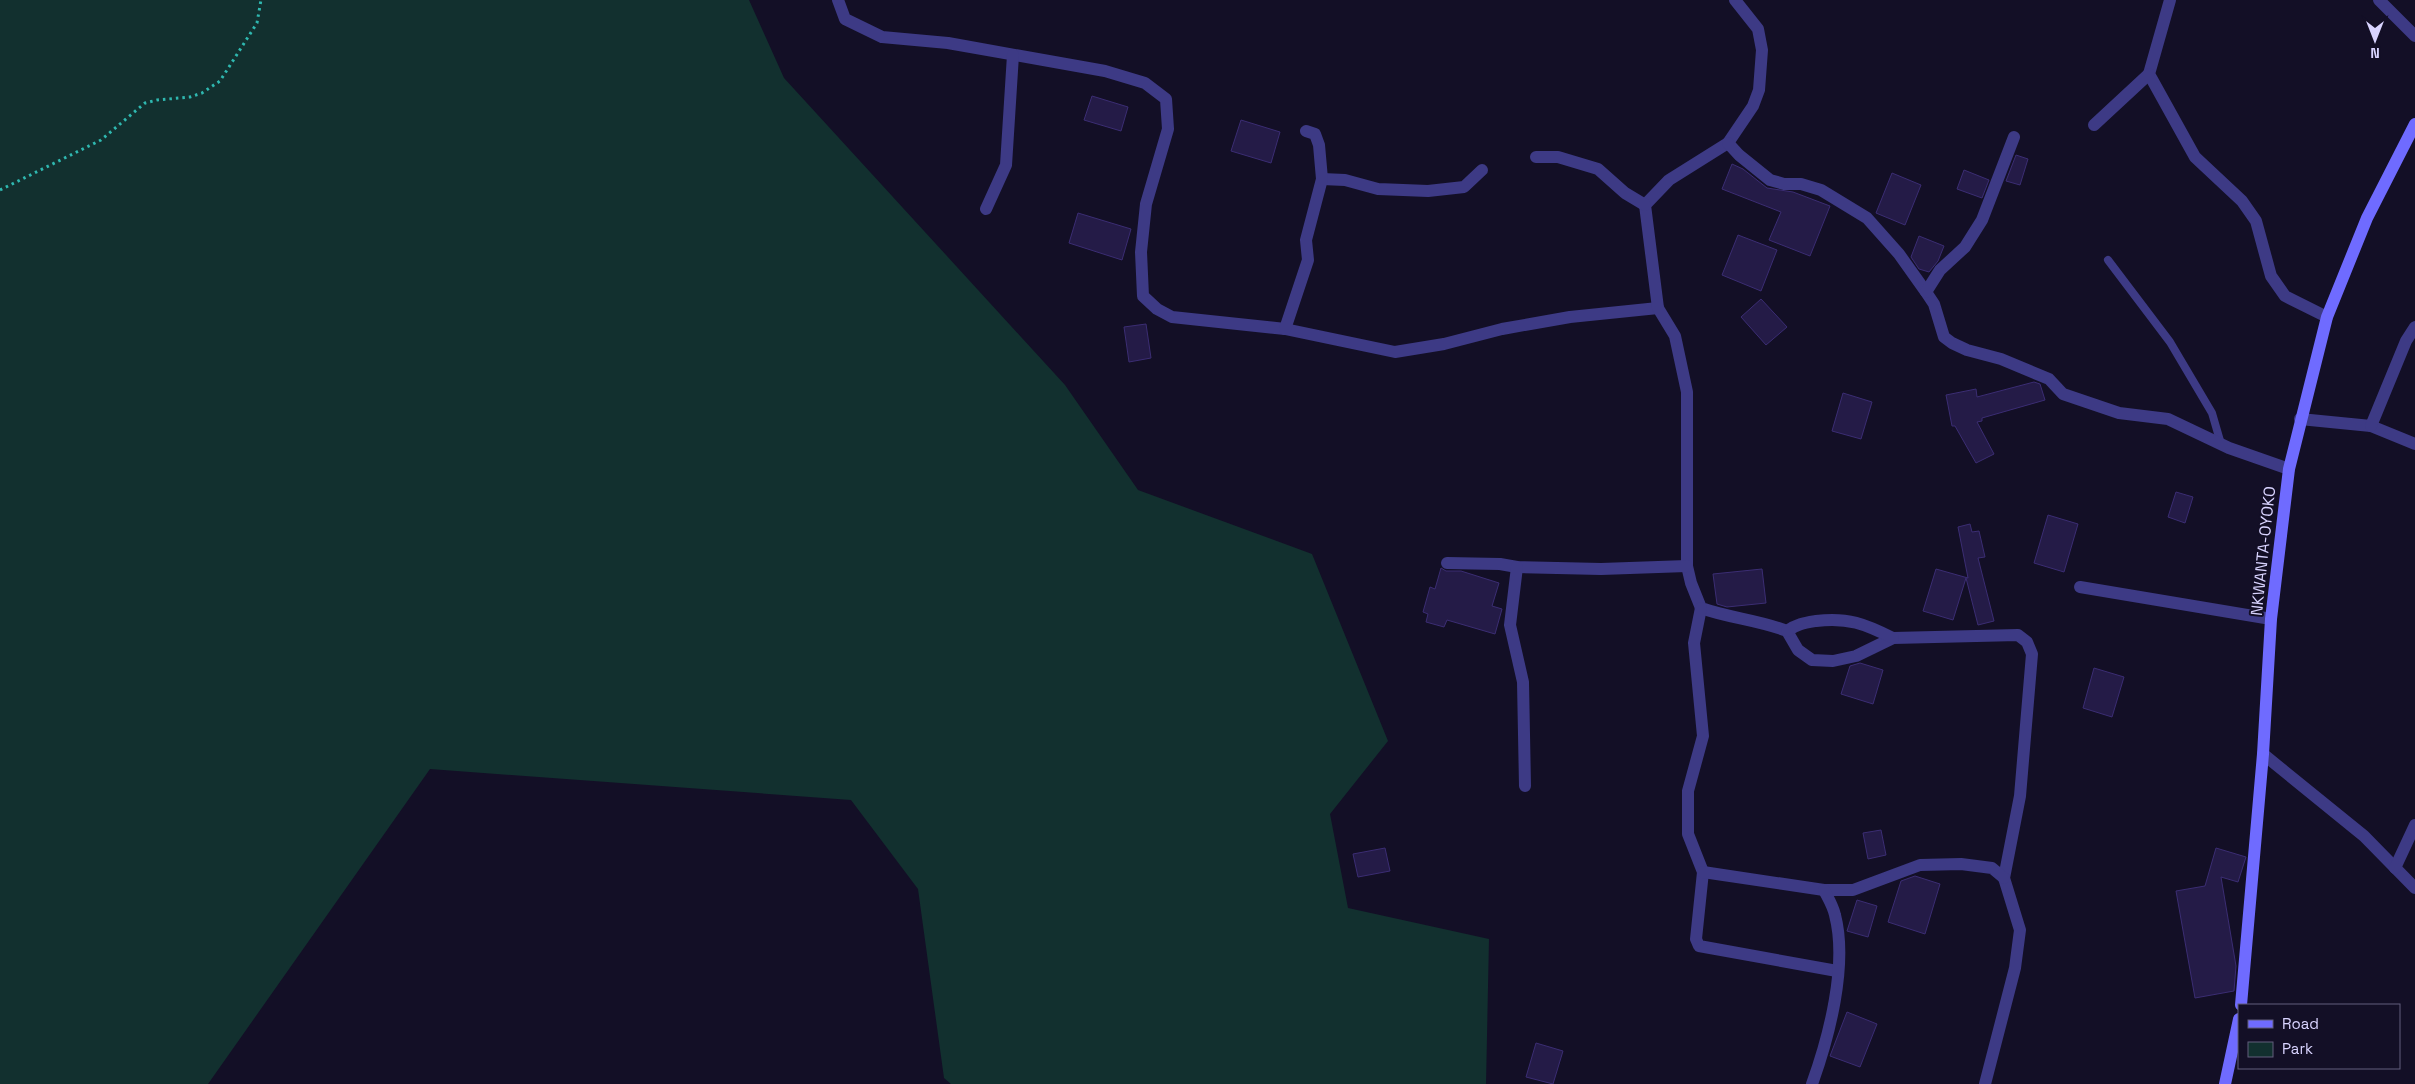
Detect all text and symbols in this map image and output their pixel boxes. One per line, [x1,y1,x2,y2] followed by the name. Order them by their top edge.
[2350,15,2400,65] north arrow
[2370,44,2380,62] text: N
[2246,485,2280,617] street label: NKWANTA-OYOKO
[2238,1004,2400,1069] legend
[2282,1014,2319,1033] text: Road
[2282,1039,2313,1058] text: Park

